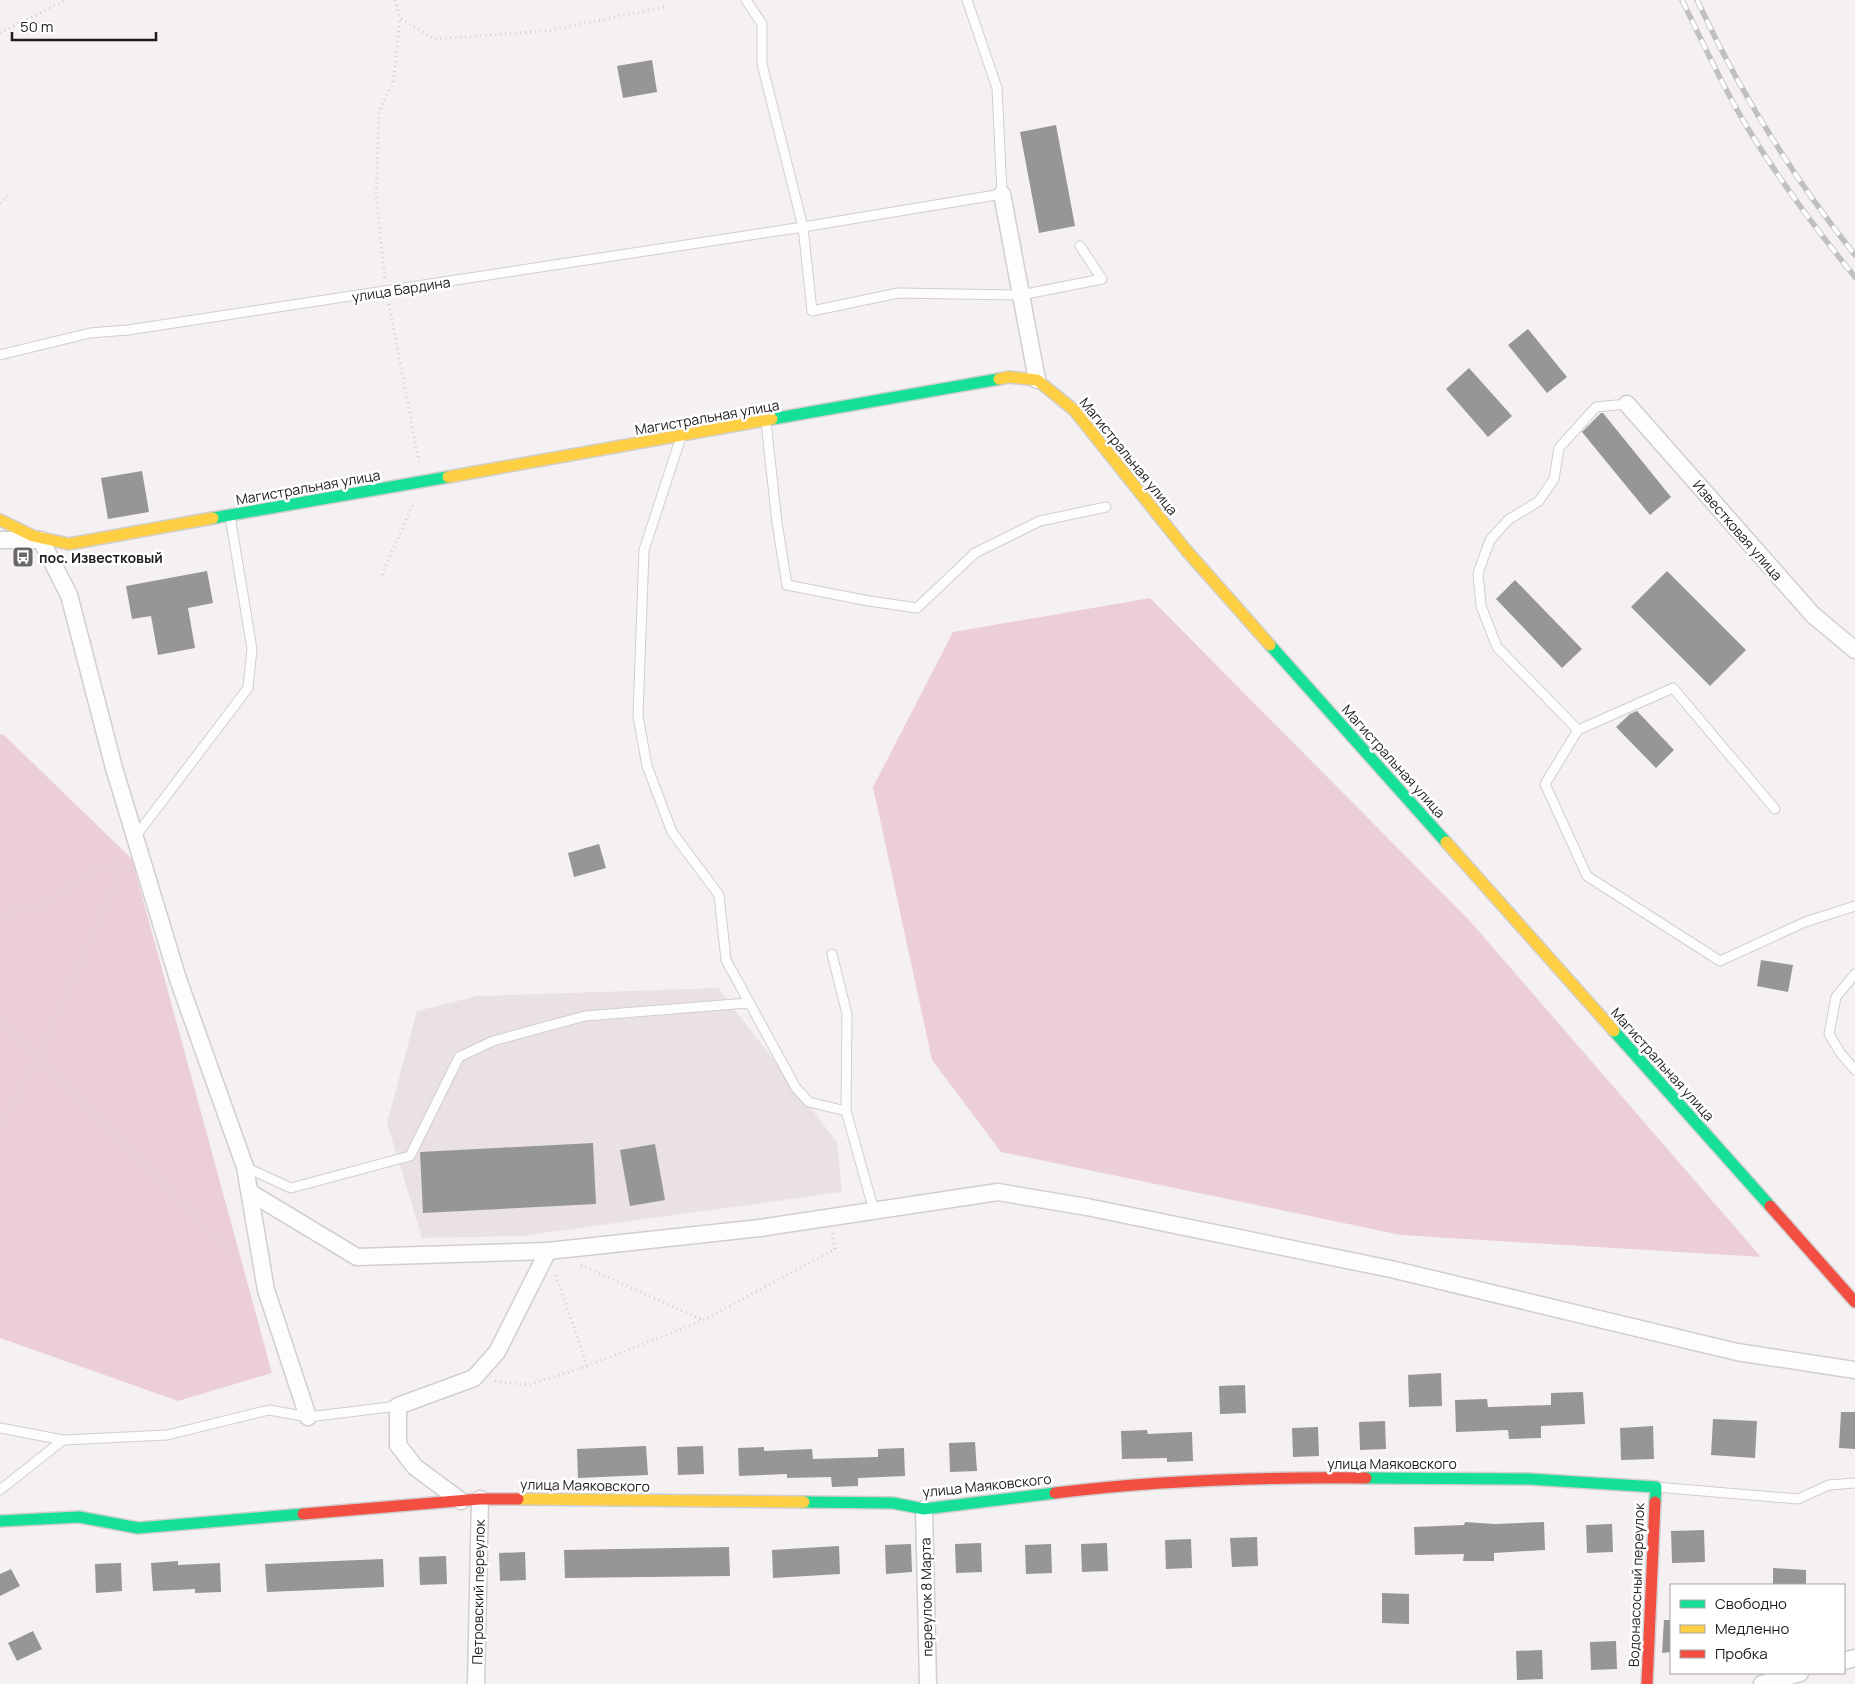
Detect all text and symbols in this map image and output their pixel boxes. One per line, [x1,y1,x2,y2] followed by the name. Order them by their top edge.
[12,10,156,42] scale bar
[20,16,54,37] text: 50 m
[350,272,452,306] street label: улица Бардина
[1076,393,1182,519] street label: Магистральная улица
[633,395,781,439] street label: Магистральная улица
[234,465,382,509] street label: Магистральная улица
[1689,476,1787,584] street label: Известковая улица
[11,545,35,569] bus stop icon: пос. Известковый
[39,548,163,567] place label: пос. Известковый
[1338,700,1450,822] street label: Магистральная улица
[1607,1003,1719,1125] street label: Магистральная улица
[1327,1454,1457,1473] street label: улица Маяковского
[922,1469,1052,1501] street label: улица Маяковского
[520,1474,650,1496] street label: улица Маяковского
[1624,1501,1648,1668] street label: Водонасосный переулок
[467,1518,489,1665] street label: Петровский переулок
[915,1537,937,1657] street label: переулок 8 Марта
[1670,1584,1845,1674] legend
[1715,1593,1787,1614] text: Свободно
[1715,1618,1789,1639] text: Медленно
[1715,1643,1768,1664] text: Пробка

